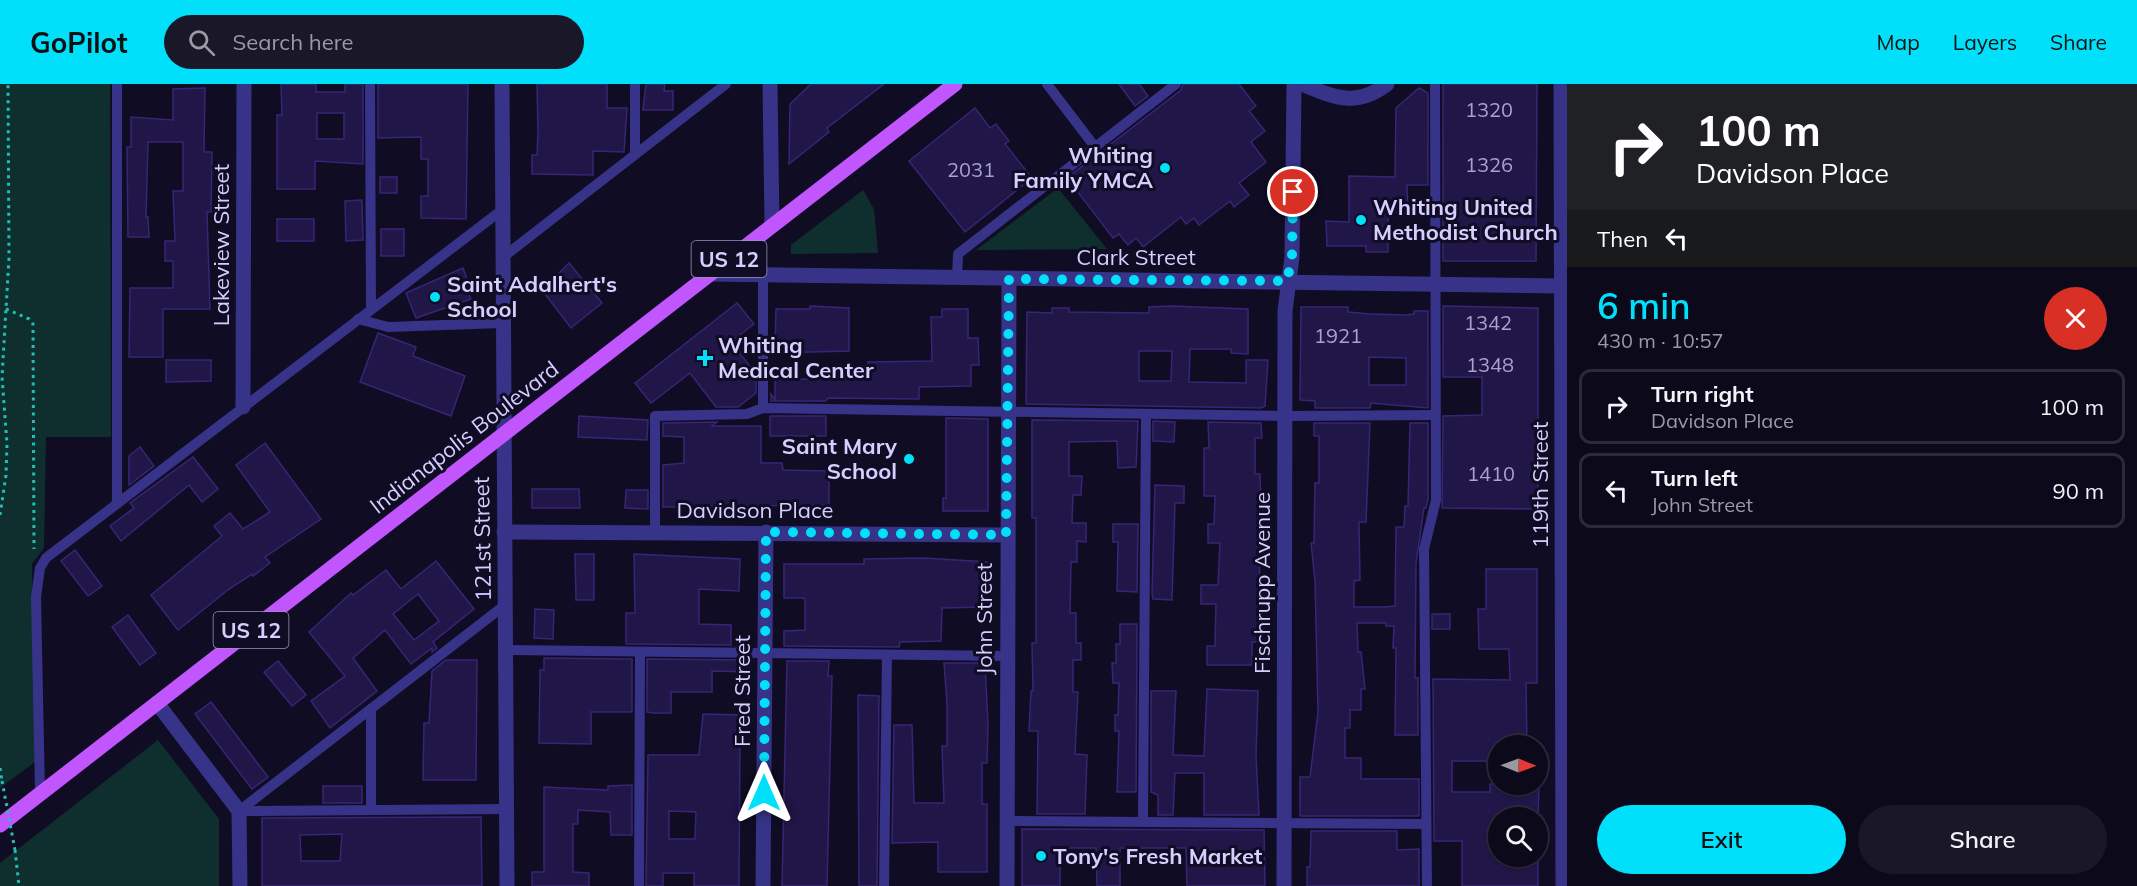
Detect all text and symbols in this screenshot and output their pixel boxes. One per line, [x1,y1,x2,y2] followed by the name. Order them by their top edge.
[164,15,584,69] search box
[30,25,128,60] text: GoPilot
[185,26,218,59] icon: search
[233,28,354,56] text: Search here
[1877,29,1920,55] text: Map
[1953,29,2017,55] text: Layers
[2050,29,2107,55] text: Share
[1465,97,1513,122] house number: 1320
[1696,104,1821,157] text: 100 m
[1597,108,1675,186] icon: right
[1013,141,1153,194] place label: Whiting Family YMCA
[1465,152,1513,177] house number: 1326
[1696,156,1889,190] text: Davidson Place
[947,157,995,182] house number: 2031
[1158,161,1172,175] marker: Whiting Family YMCA
[207,163,235,326] street label: Lakeview Street
[1267,166,1318,217] pin
[1276,175,1309,208] icon: arrive
[1373,193,1558,246] place label: Whiting United Methodist Church
[1354,213,1368,227] marker: Whiting United Methodist Church
[1660,222,1693,255] icon: left
[1597,225,1648,253] text: Then
[692,241,766,277] road number: US 12
[1076,243,1196,271] street label: Clark Street
[447,270,617,323] place label: Saint Adalhert's School
[1597,283,1691,328] text: 6 min
[2044,287,2107,350] button: close
[428,290,442,304] marker: Saint Adalhert's School
[1464,310,1512,335] house number: 1342
[1314,323,1362,348] house number: 1921
[1597,328,1723,353] text: 430 m · 10:57
[718,331,874,384] place label: Whiting Medical Center
[696,349,714,367] marker: Whiting Medical Center
[1466,352,1514,377] house number: 1348
[364,354,564,520] street label: Indianapolis Boulevard
[1651,380,1754,408] text: Turn right
[1600,390,1633,423] icon: right
[2039,393,2104,421] text: 100 m
[1651,408,1794,433] text: Davidson Place
[1526,421,1554,548] street label: 119th Street
[782,432,897,485] place label: Saint Mary School
[902,452,916,466] marker: Saint Mary School
[1467,461,1515,486] house number: 1410
[1651,464,1738,492] text: Turn left
[1600,474,1633,507] icon: left
[467,476,497,602] street label: 121st Street
[2053,477,2104,505] text: 90 m
[1248,492,1276,674] street label: Fischrupp Avenue
[1651,492,1753,517] text: John Street
[676,496,834,524] street label: Davidson Place
[970,563,998,675] street label: John Street
[214,612,288,648] road number: US 12
[728,635,756,747] street label: Fred Street
[1488,735,1548,795] north arrow
[1488,735,1548,867] map controls
[732,761,796,825] position arrow
[1597,805,1846,874] button: Exit
[1858,805,2107,874] button: Share
[1488,807,1548,867] button: search
[1053,842,1262,870] place label: Tony's Fresh Market
[1034,849,1048,863] marker: Tony's Fresh Market

